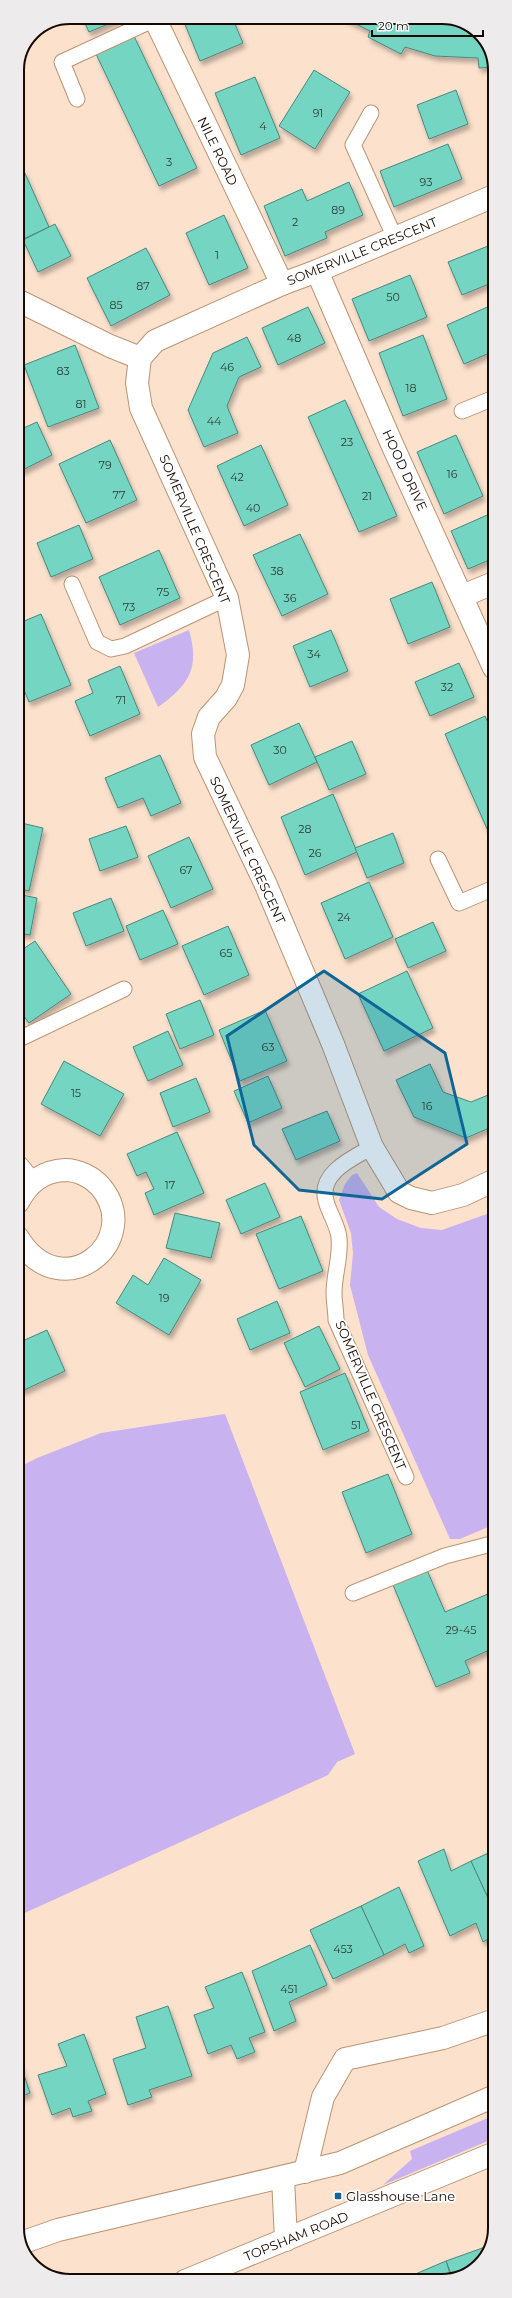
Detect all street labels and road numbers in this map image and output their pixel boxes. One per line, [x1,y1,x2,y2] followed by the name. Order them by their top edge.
[194,114,242,188] street label: NILE ROAD
[284,213,440,289] street label: SOMERVILLE CRESCENT
[379,427,431,513] street label: HOOD DRIVE
[156,452,234,607] street label: SOMERVILLE CRESCENT
[207,774,289,927] street label: SOMERVILLE CRESCENT
[332,1318,410,1473] street label: SOMERVILLE CRESCENT
[241,2208,351,2264] street label: TOPSHAM ROAD

